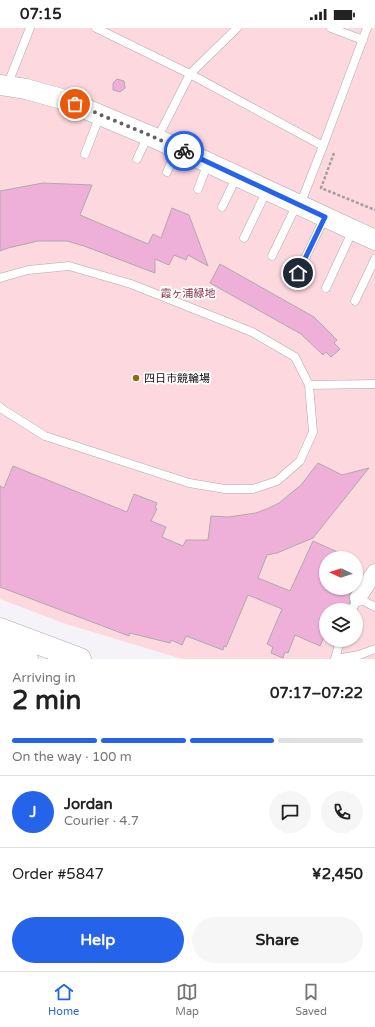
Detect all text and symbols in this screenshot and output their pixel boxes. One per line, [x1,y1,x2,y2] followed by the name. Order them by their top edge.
[20,5,62,23] text: 07:15
[58,87,92,121] pin
[64,93,86,115] icon: bag
[164,131,204,171] courier
[173,140,195,162] icon: bike
[281,256,315,290] pin
[287,262,309,284] icon: home
[161,287,216,300] park label: 霞ヶ浦緑地
[144,372,210,385] place label: 四日市競輪場
[131,373,141,383] marker: 四日市競輪場
[319,551,363,595] north arrow
[319,551,363,647] map controls
[319,603,363,647] button: layers
[12,670,76,686] text: Arriving in
[270,684,363,702] text: 07:17–07:22
[12,685,81,716] text: 2 min
[12,749,132,765] text: On the way · 100 m
[269,791,311,833] button: chat
[321,791,363,833] button: phone
[64,795,113,813] text: Jordan
[30,803,37,821] text: J
[64,813,139,829] text: Courier · 4.7
[12,865,104,883] text: Order #5847
[312,865,363,883] text: ¥2,450
[12,917,184,963] button: Help
[192,917,363,963] button: Share
[48,981,79,1018] tab: Home
[175,981,199,1018] tab: Map
[295,981,327,1018] tab: Saved

